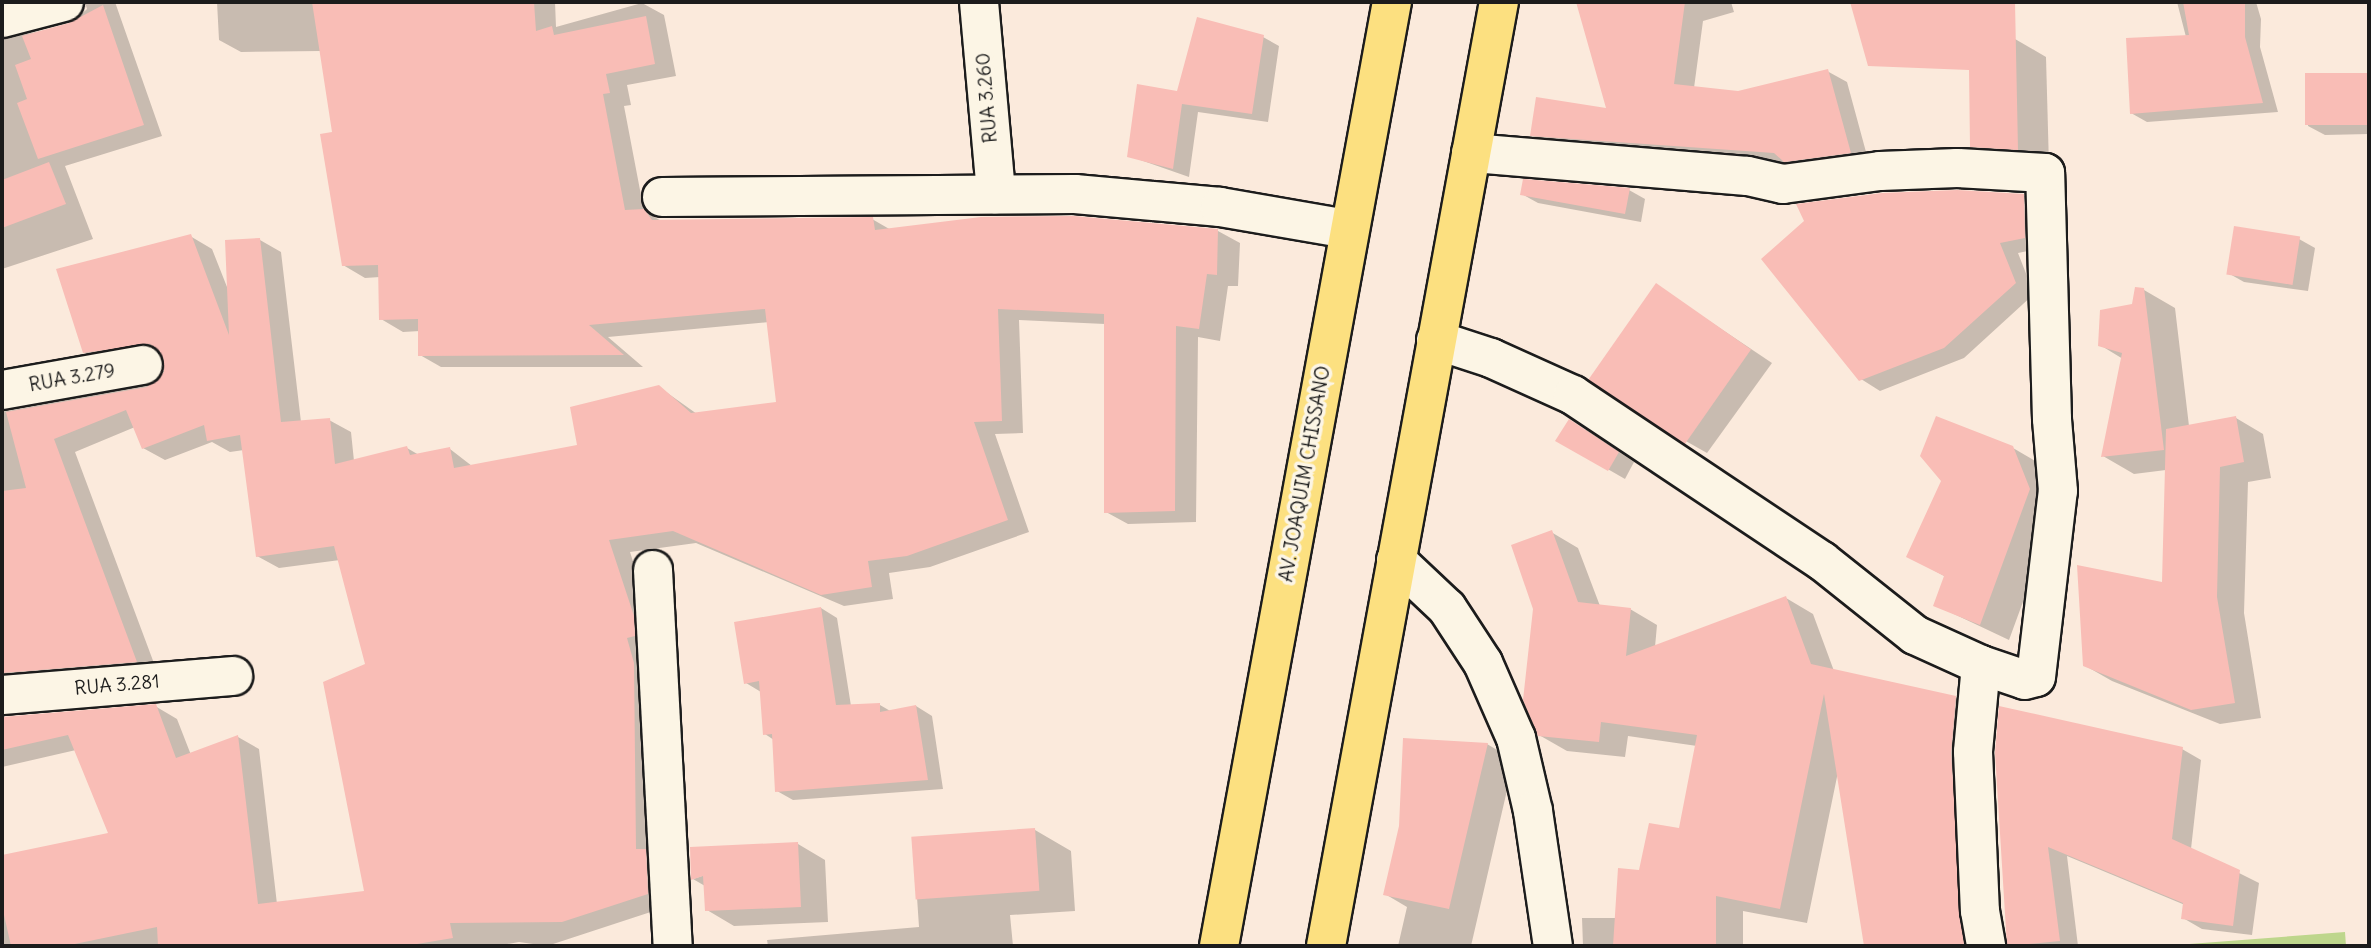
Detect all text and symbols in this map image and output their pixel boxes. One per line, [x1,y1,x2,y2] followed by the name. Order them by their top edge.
[972,52,1002,144] street label: RUA 3.260
[27,359,117,397] street label: RUA 3.279
[1275,364,1335,584] street label: AV. JOAQUIM CHISSANO
[73,670,161,700] street label: RUA 3.281

